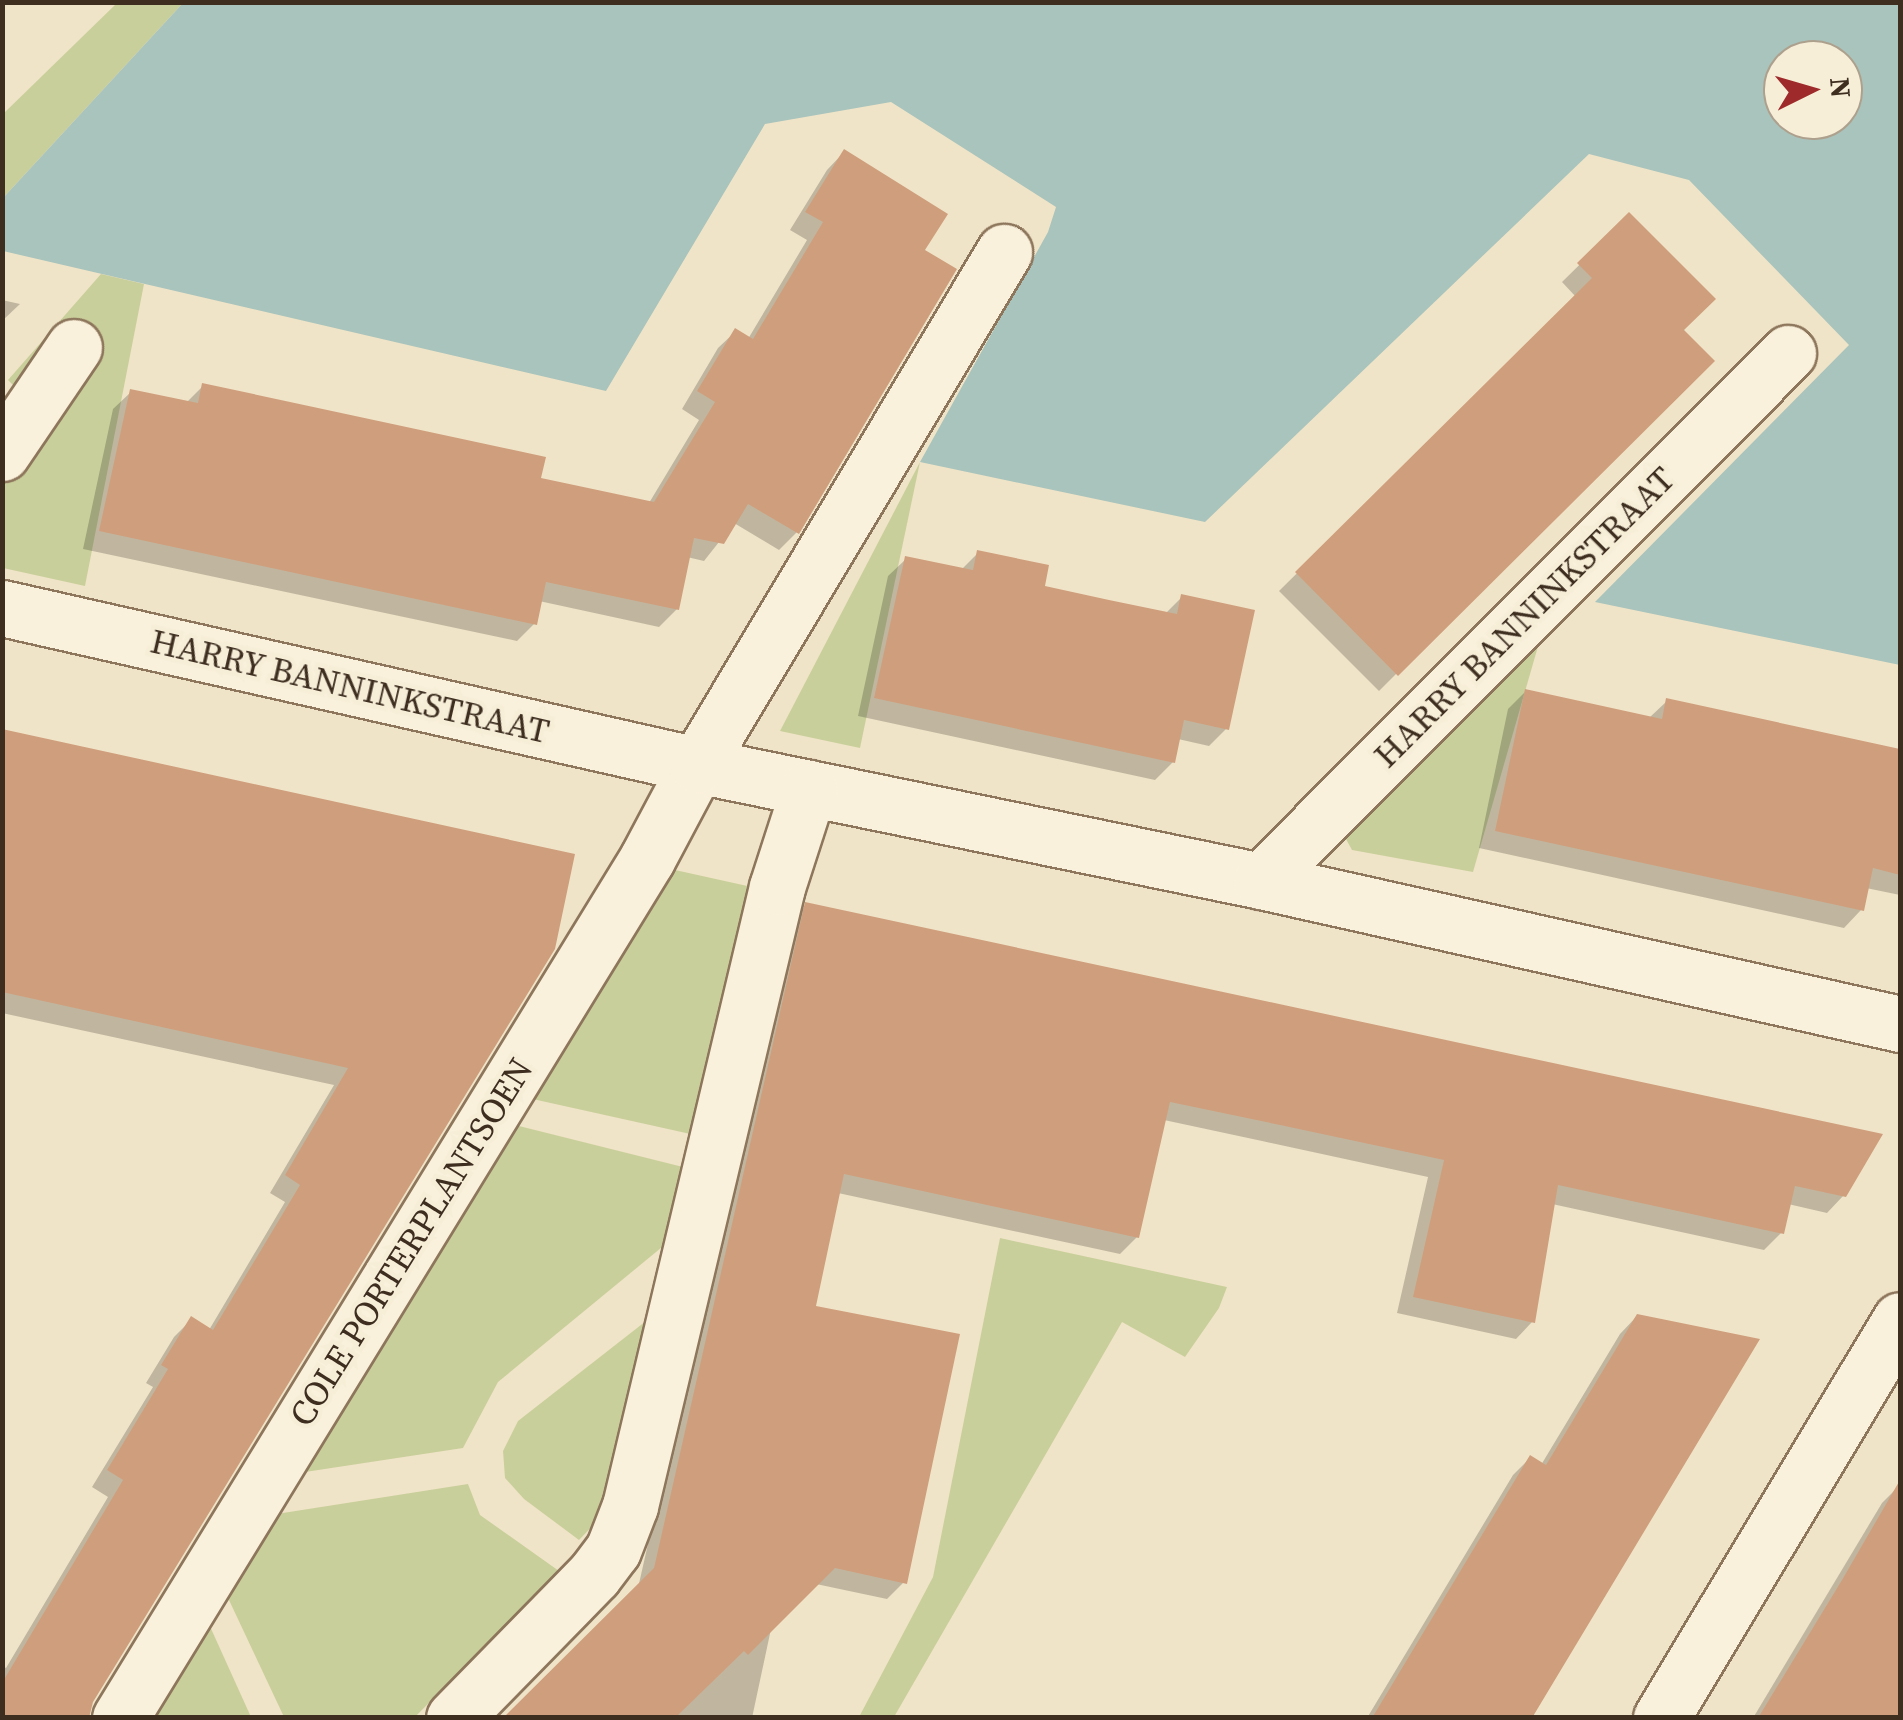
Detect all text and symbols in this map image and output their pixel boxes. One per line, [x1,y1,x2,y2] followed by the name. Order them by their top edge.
[1763,40,1863,140] north arrow
[1821,76,1861,99] text: N
[1365,458,1683,776] street label: HARRY BANNINKSTRAAT
[146,620,554,752] street label: HARRY BANNINKSTRAAT
[280,1050,542,1434] street label: COLE PORTERPLANTSOEN

